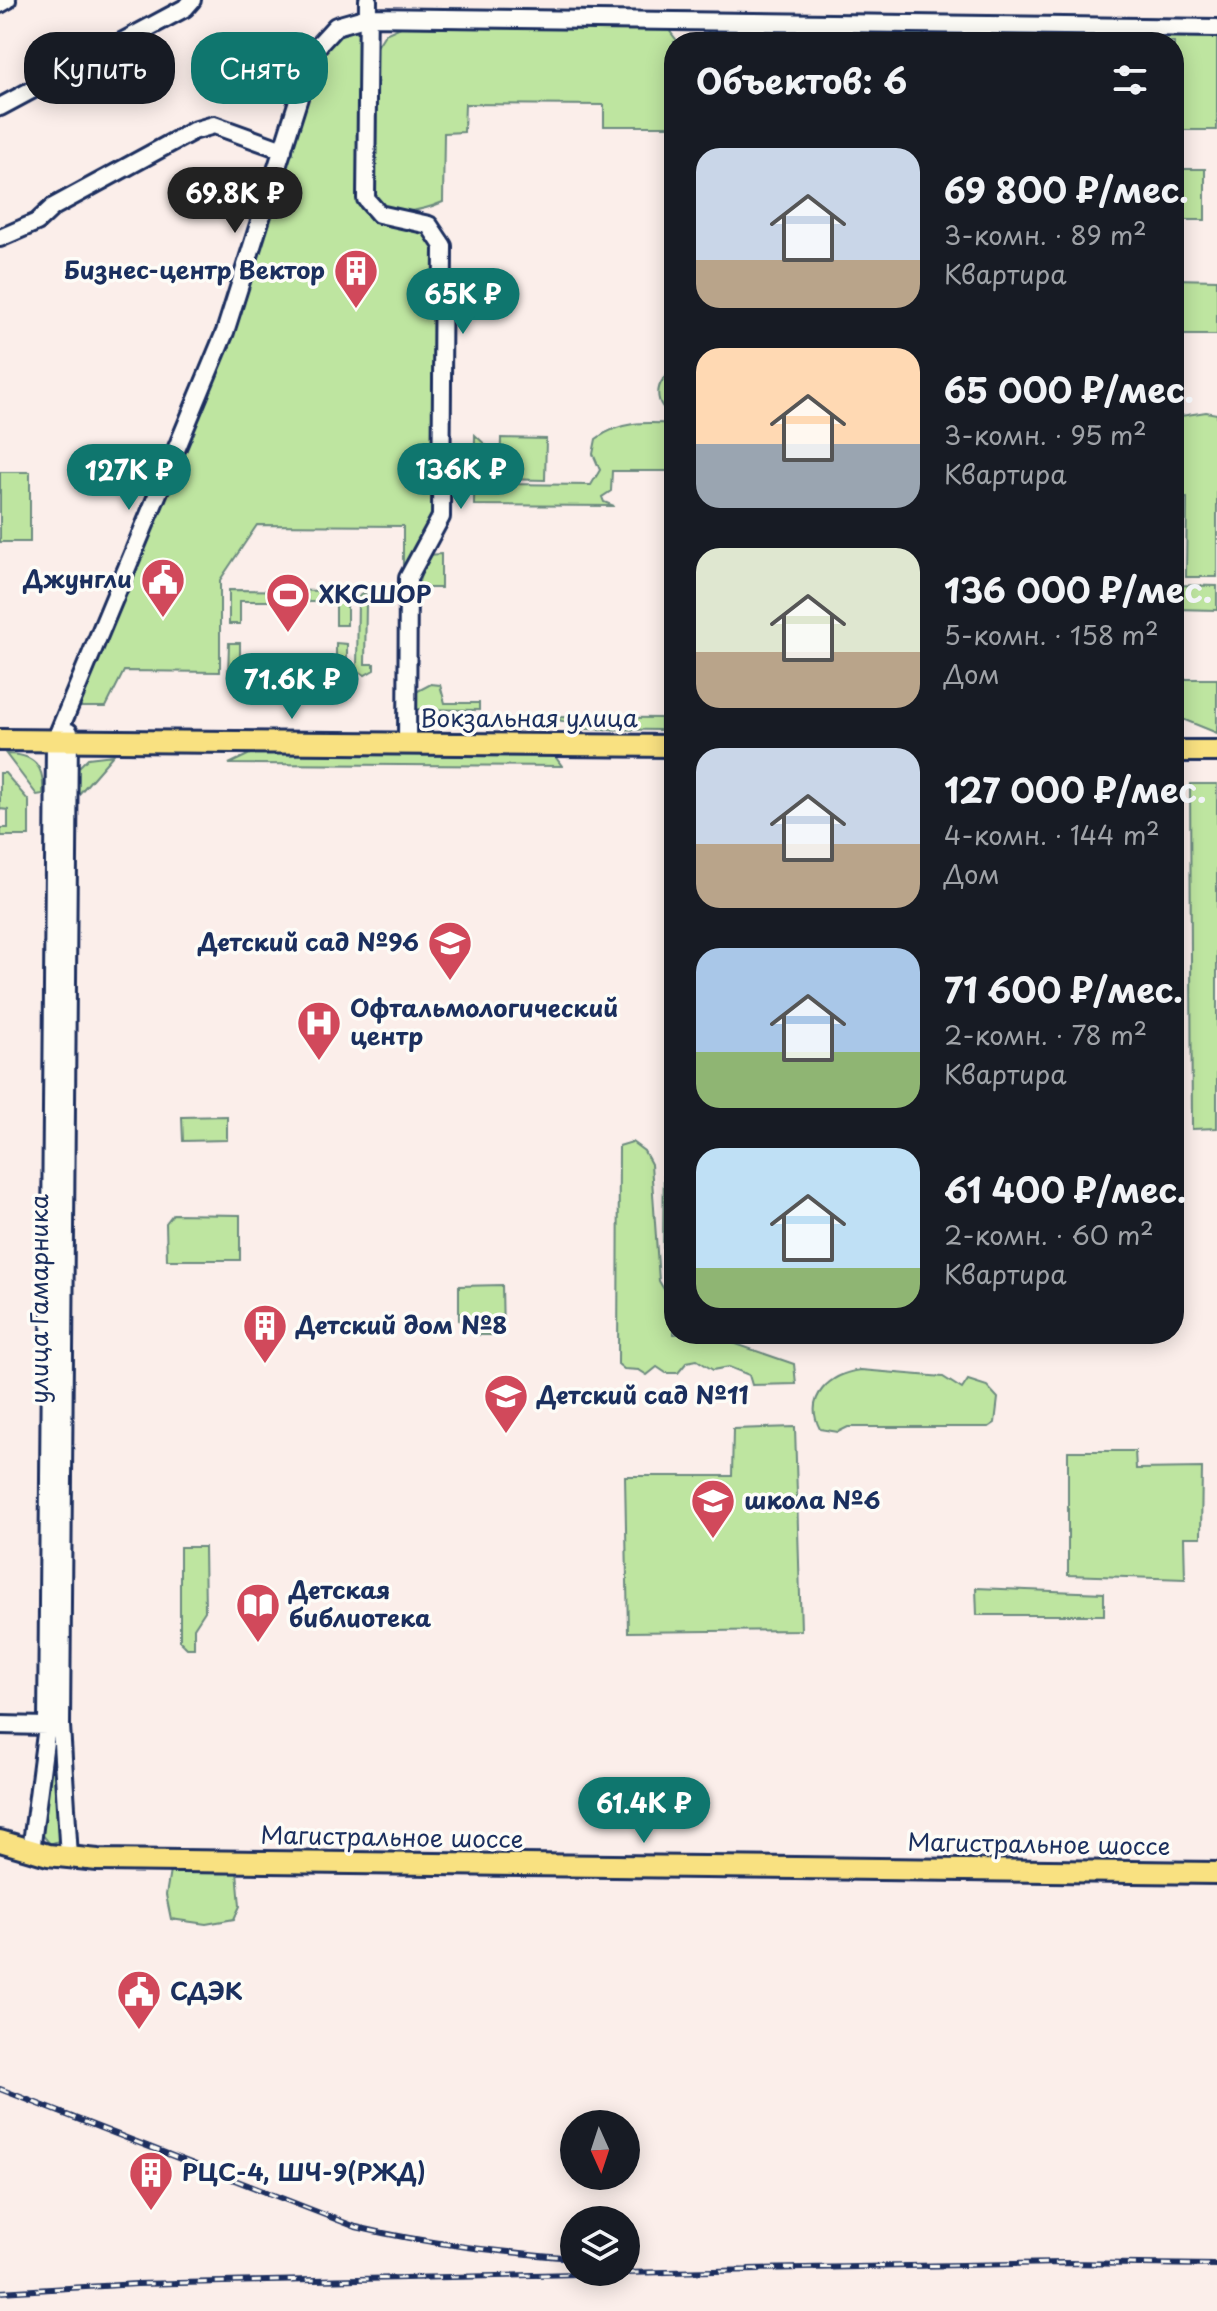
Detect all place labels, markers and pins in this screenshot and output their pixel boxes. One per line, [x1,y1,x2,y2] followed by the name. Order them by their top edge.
[161,167,309,235] pin: 69.8K ₽
[332,247,380,310] building icon: Бизнес-центр Вектор
[64,251,325,287] place label: Бизнес-центр Вектор
[407,268,519,336] pin: 65K ₽
[396,443,526,511] pin: 136K ₽
[64,444,194,512] pin: 127K ₽
[139,556,187,619] public building icon: Джунгли
[22,560,132,596] place label: Джунгли
[264,571,312,634] sports icon: ХКСШОР
[319,575,432,611] place label: ХКСШОР
[218,653,366,721] pin: 71.6K ₽
[426,919,474,982] school or university icon: Детский сад №96
[197,923,419,959] place label: Детский сад №96
[350,989,618,1053] place label: Офтальмологический центр
[295,999,343,1062] hospital icon: Офтальмологический центр
[241,1302,289,1365] building icon: Детский дом №8
[295,1306,507,1342] place label: Детский дом №8
[482,1372,530,1435] school or university icon: Детский сад №11
[536,1376,749,1412] place label: Детский сад №11
[689,1477,737,1540] school or university icon: школа №6
[744,1481,880,1517] place label: школа №6
[288,1571,432,1635] place label: Детская библиотека
[234,1581,282,1644] library icon: Детская библиотека
[570,1777,718,1845] pin: 61.4K ₽
[115,1968,163,2031] public building icon: СДЭК
[170,1972,243,2008] place label: СДЭК
[127,2149,175,2212] building icon: РЦС-4, ШЧ-9(РЖД)
[182,2153,426,2189] place label: РЦС-4, ШЧ-9(РЖД)

